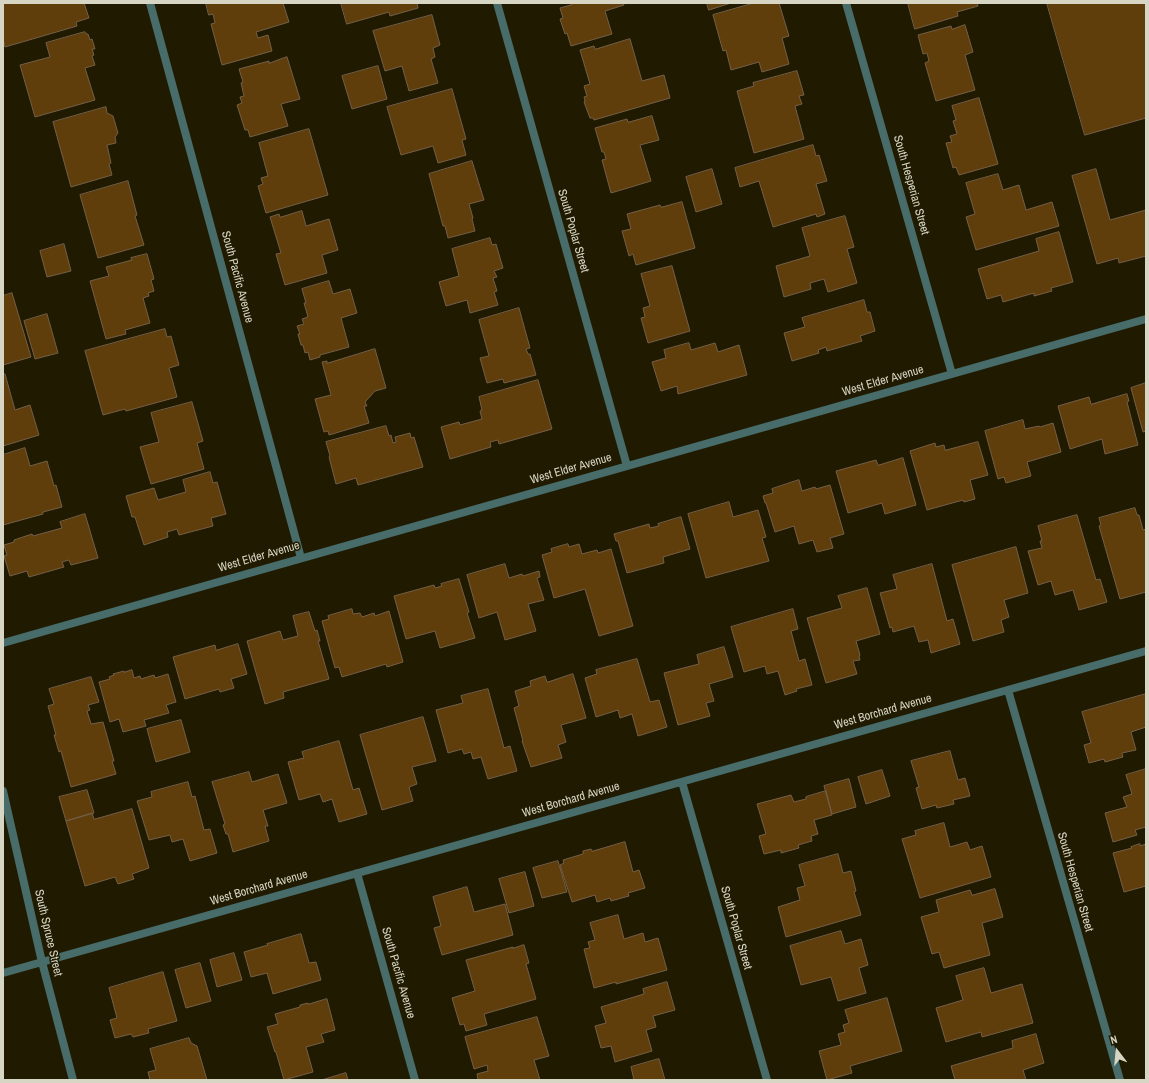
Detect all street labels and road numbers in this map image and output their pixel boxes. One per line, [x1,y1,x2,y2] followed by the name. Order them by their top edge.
[890,134,932,236] street label: South Hesperian Street
[554,188,592,274] street label: South Poplar Street
[218,230,256,324] street label: South Pacific Avenue
[841,363,925,399] street label: West Elder Avenue
[529,451,613,487] street label: West Elder Avenue
[217,539,301,575] street label: West Elder Avenue
[833,691,933,733] street label: West Borchard Avenue
[521,779,621,821] street label: West Borchard Avenue
[1054,831,1096,933] street label: South Hesperian Street
[209,867,309,909] street label: West Borchard Avenue
[717,885,755,971] street label: South Poplar Street
[31,888,65,978] street label: South Spruce Street
[378,926,418,1020] street label: South Pacific Avenue

